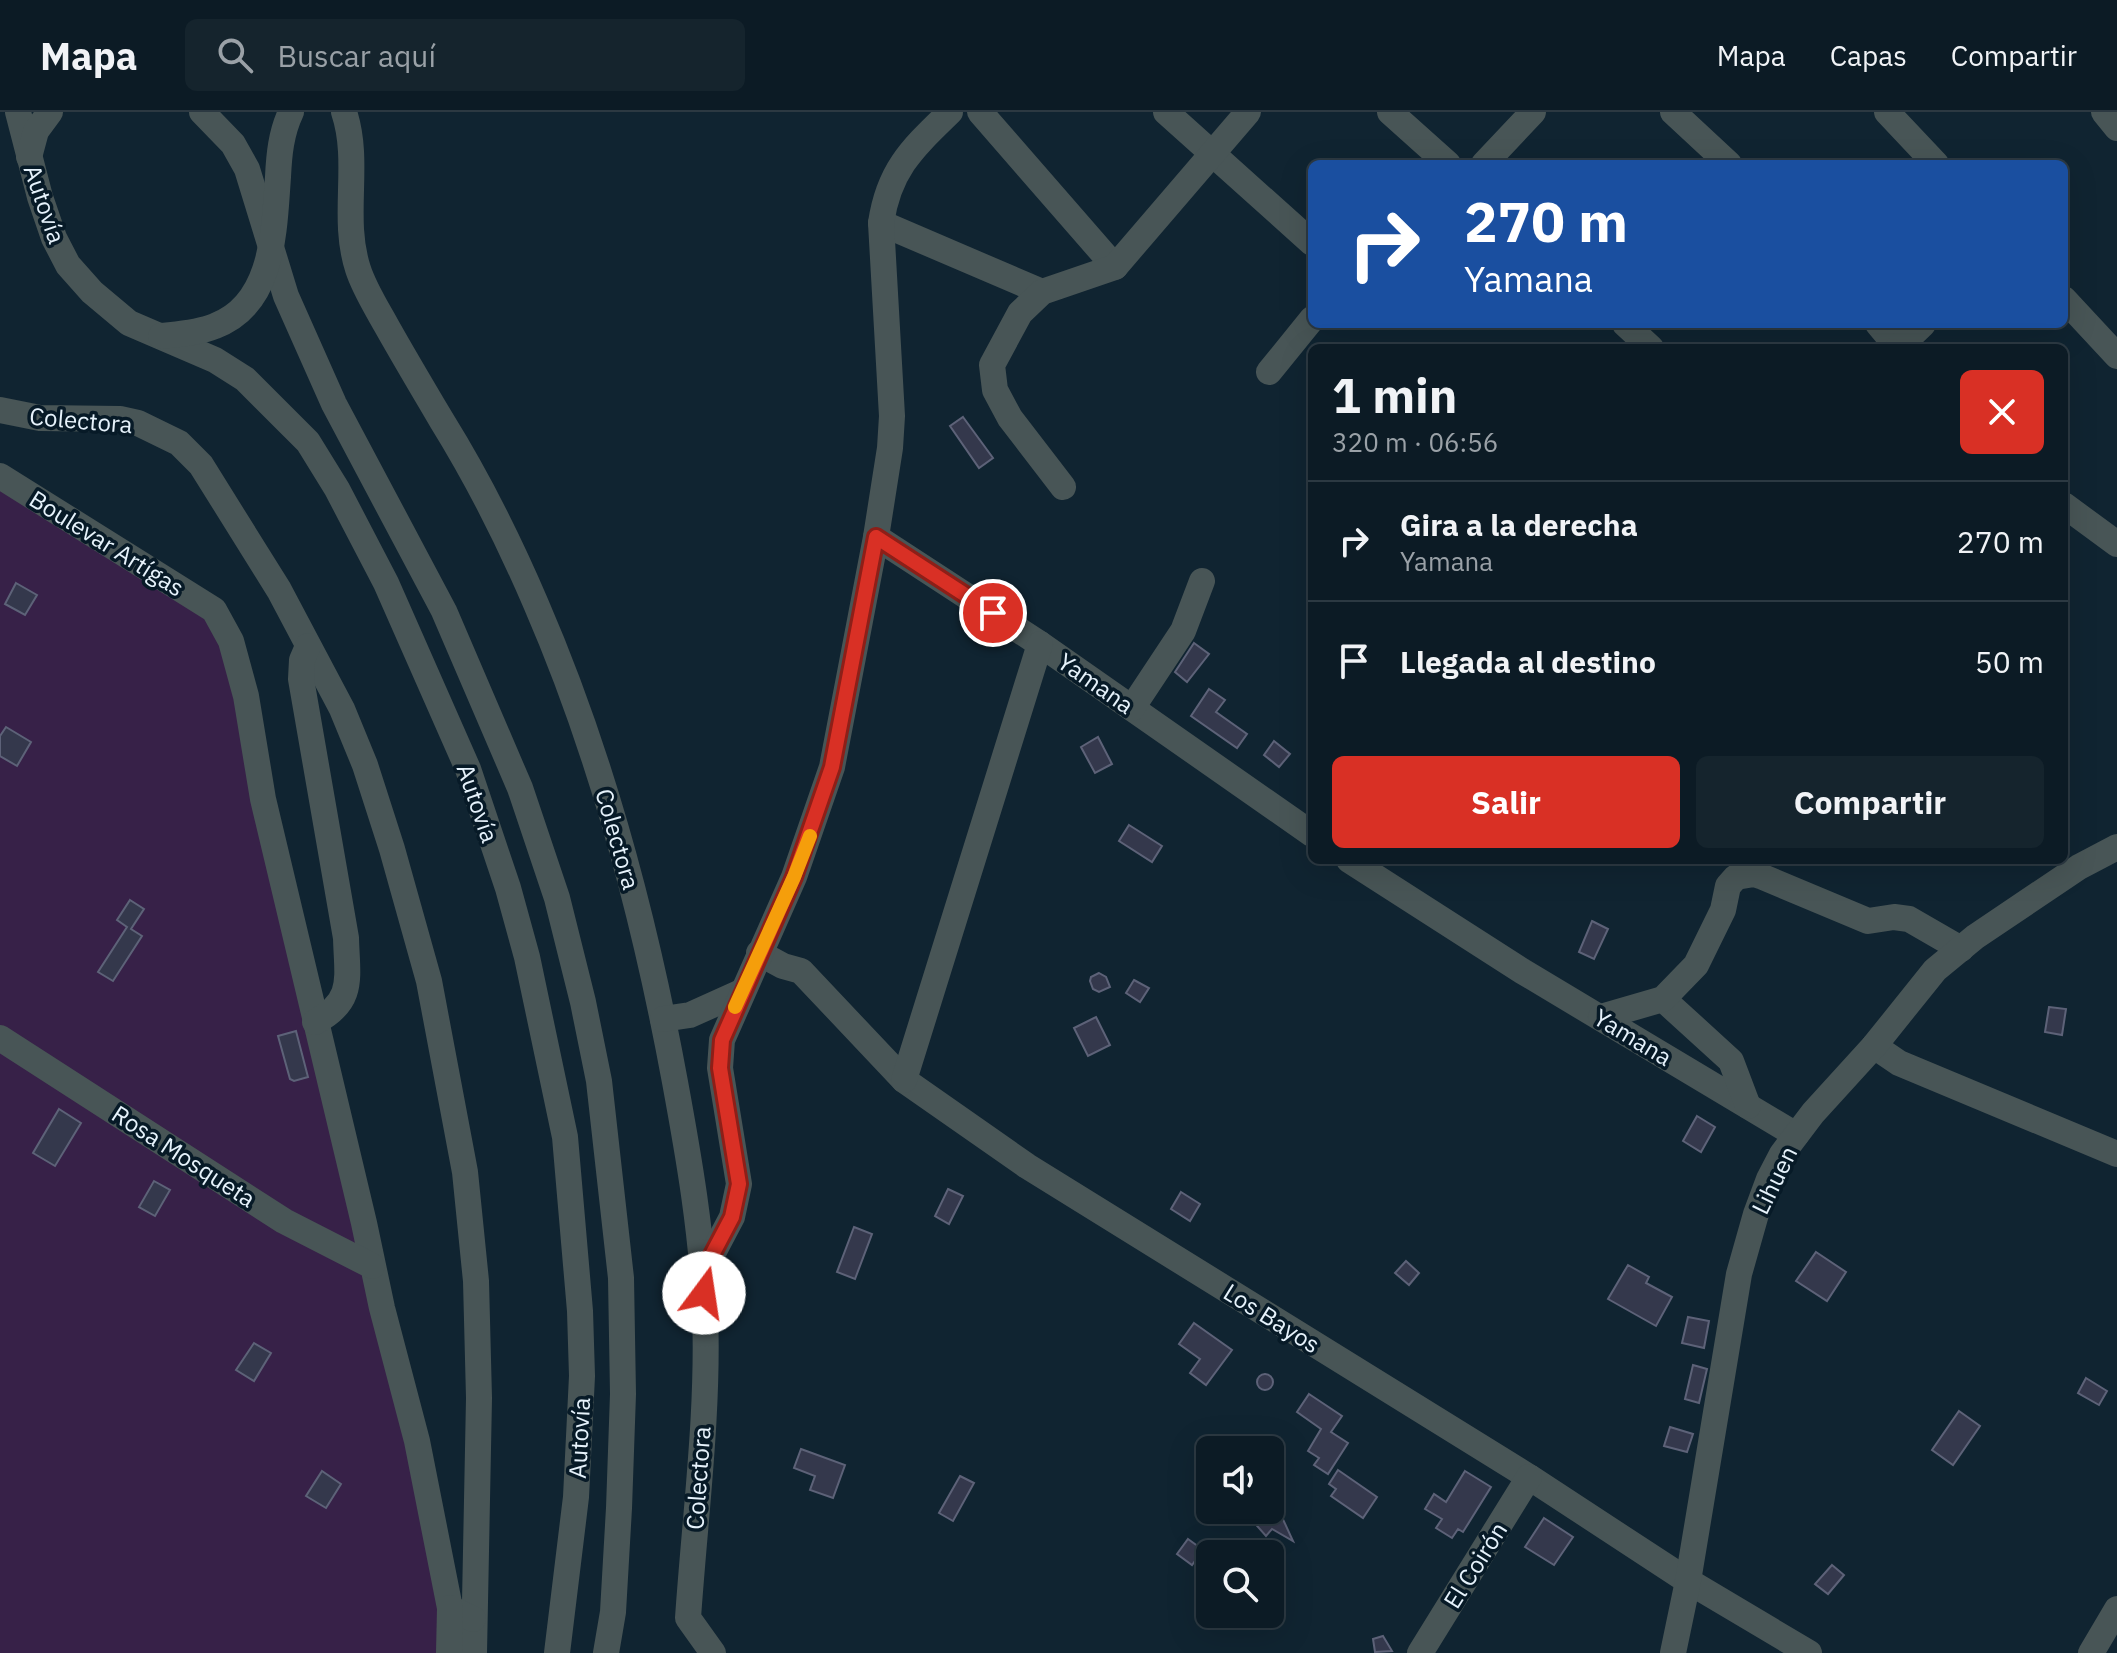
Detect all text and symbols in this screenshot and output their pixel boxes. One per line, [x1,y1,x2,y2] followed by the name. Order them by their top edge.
[185,19,745,91] search box
[40,31,137,80] text: Mapa
[213,33,257,77] icon: search
[277,36,436,75] text: Buscar aquí
[1717,37,1786,74] text: Mapa
[1830,37,1907,74] text: Capas
[1951,37,2077,74] text: Compartir
[17,160,73,248] street label: Autovía
[1464,185,1628,257] text: 270 m
[1332,192,1436,296] icon: right
[1464,255,1593,302] text: Yamana
[1332,364,1457,426] text: 1 min
[1960,370,2044,454] button: close
[28,400,134,440] street label: Colectora
[1332,425,1498,459] text: 320 m · 06:56
[23,483,191,603] street label: Boulevar Artígas
[1400,505,1638,544] text: Gira a la derecha
[1332,519,1376,563] icon: right
[1957,522,2044,561] text: 270 m
[1400,544,1493,578] text: Yamana
[959,579,1027,647] pin
[971,591,1015,635] icon: arrive
[1332,639,1376,683] icon: arrive
[1400,642,1656,681] text: Llegada al destino
[1975,642,2044,681] text: 50 m
[1052,645,1141,721] street label: Yamana
[1332,756,1680,848] button: Salir
[1696,756,2044,848] button: Compartir
[450,759,506,847] street label: Autovía
[588,785,648,893] street label: Colectora
[1588,1001,1678,1073] street label: Yamana
[106,1098,262,1215] street label: Rosa Mosqueta
[1744,1141,1804,1219] street label: Lihuen
[662,1251,746,1335] position arrow
[1218,1276,1326,1360] street label: Los Bayos
[561,1396,597,1479] street label: Autovía
[678,1425,718,1531] street label: Colectora
[1196,1436,1284,1628] map controls
[1196,1436,1284,1524] button: sound
[1436,1516,1514,1614] street label: El Coirón
[1196,1540,1284,1628] button: search

